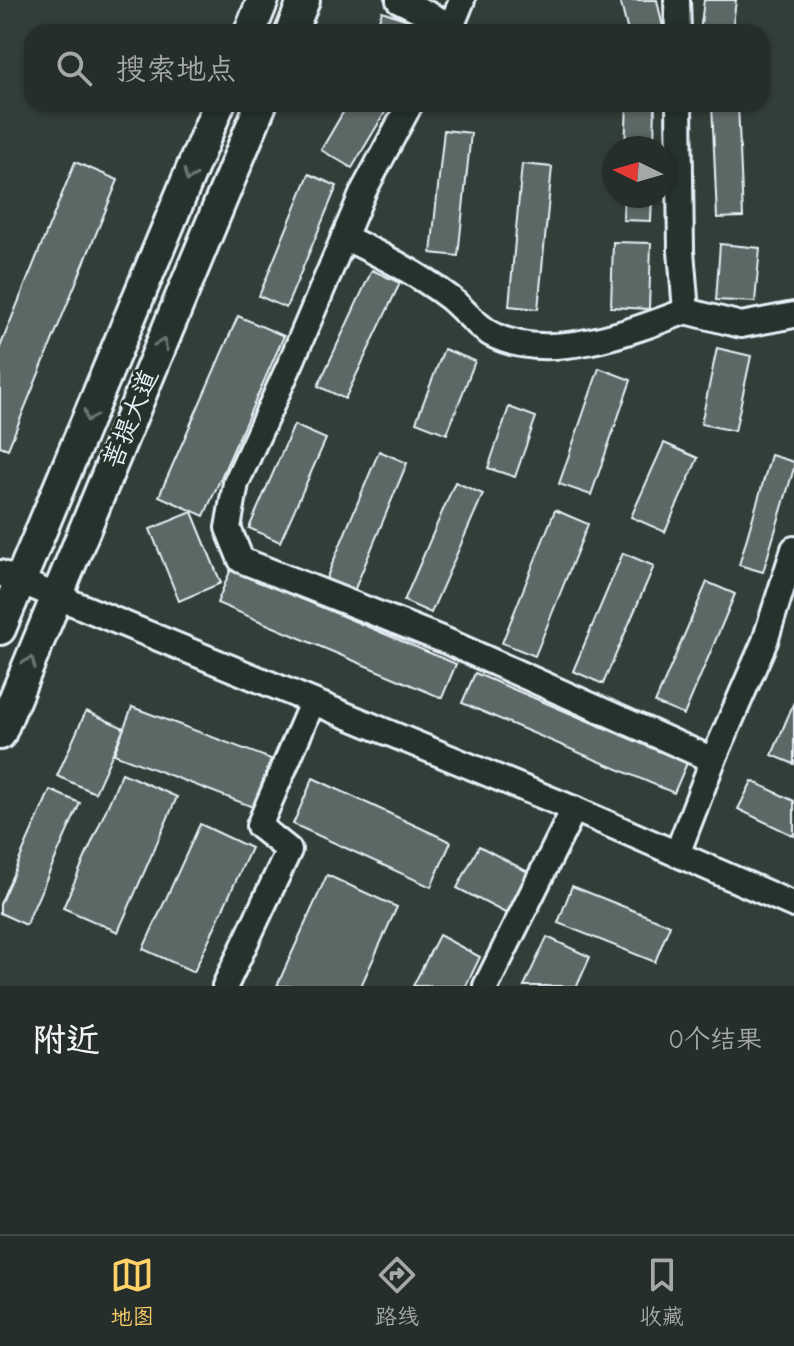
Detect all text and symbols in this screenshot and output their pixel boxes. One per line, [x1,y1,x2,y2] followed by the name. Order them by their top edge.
[24,24,770,112] search box
[52,46,96,90] icon: search
[116,52,236,87] text: 搜索地点
[602,136,674,208] north arrow
[183,168,199,182] one-way arrow
[152,338,168,353] one-way arrow
[98,365,164,473] street label: 菩提大道
[82,408,99,422] one-way arrow
[20,656,37,670] one-way arrow
[32,1020,100,1060] text: 附近
[668,1025,762,1055] text: 0个结果
[110,1253,154,1330] tab: 地图
[375,1253,419,1330] tab: 路线
[640,1253,684,1330] tab: 收藏

